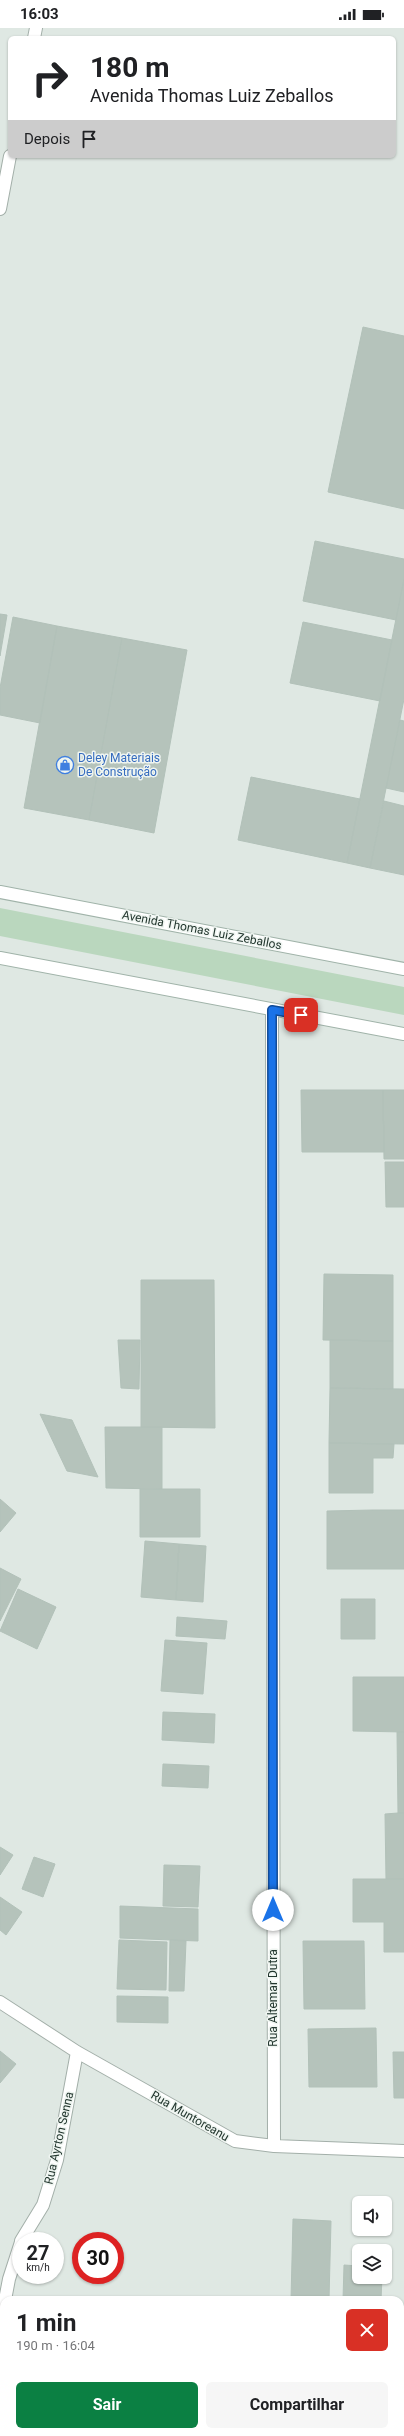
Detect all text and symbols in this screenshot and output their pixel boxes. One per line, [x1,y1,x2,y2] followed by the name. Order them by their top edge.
[20,5,59,23] text: 16:03
[90,51,169,84] text: 180 m
[24,52,76,104] icon: right
[90,85,333,106] text: Avenida Thomas Luiz Zeballos
[78,128,100,150] icon: arrive
[24,130,70,148] text: Depois
[78,751,160,779] place label: Deley Materiais De Construção
[55,755,75,775] shop icon: Deley Materiais De Construção
[121,908,283,952] street label: Avenida Thomas Luiz Zeballos
[284,998,318,1032] pin
[290,1004,312,1026] icon: arrive
[252,1889,294,1931] position arrow
[266,1949,280,2047] street label: Rua Altemar Dutra
[148,2088,232,2144] street label: Rua Muntoreanu
[42,2090,76,2186] street label: Rua Ayrton Senna
[352,2196,392,2284] map controls
[352,2196,392,2236] button: sound
[72,2232,124,2284] speed limit sign: 30
[27,2241,49,2265] text: 27
[352,2244,392,2284] button: layers
[26,2262,50,2273] text: km/h
[16,2309,76,2337] text: 1 min
[346,2309,388,2351] button: close
[16,2338,95,2353] text: 190 m · 16:04
[16,2382,198,2428] button: Sair
[206,2382,388,2428] button: Compartilhar

